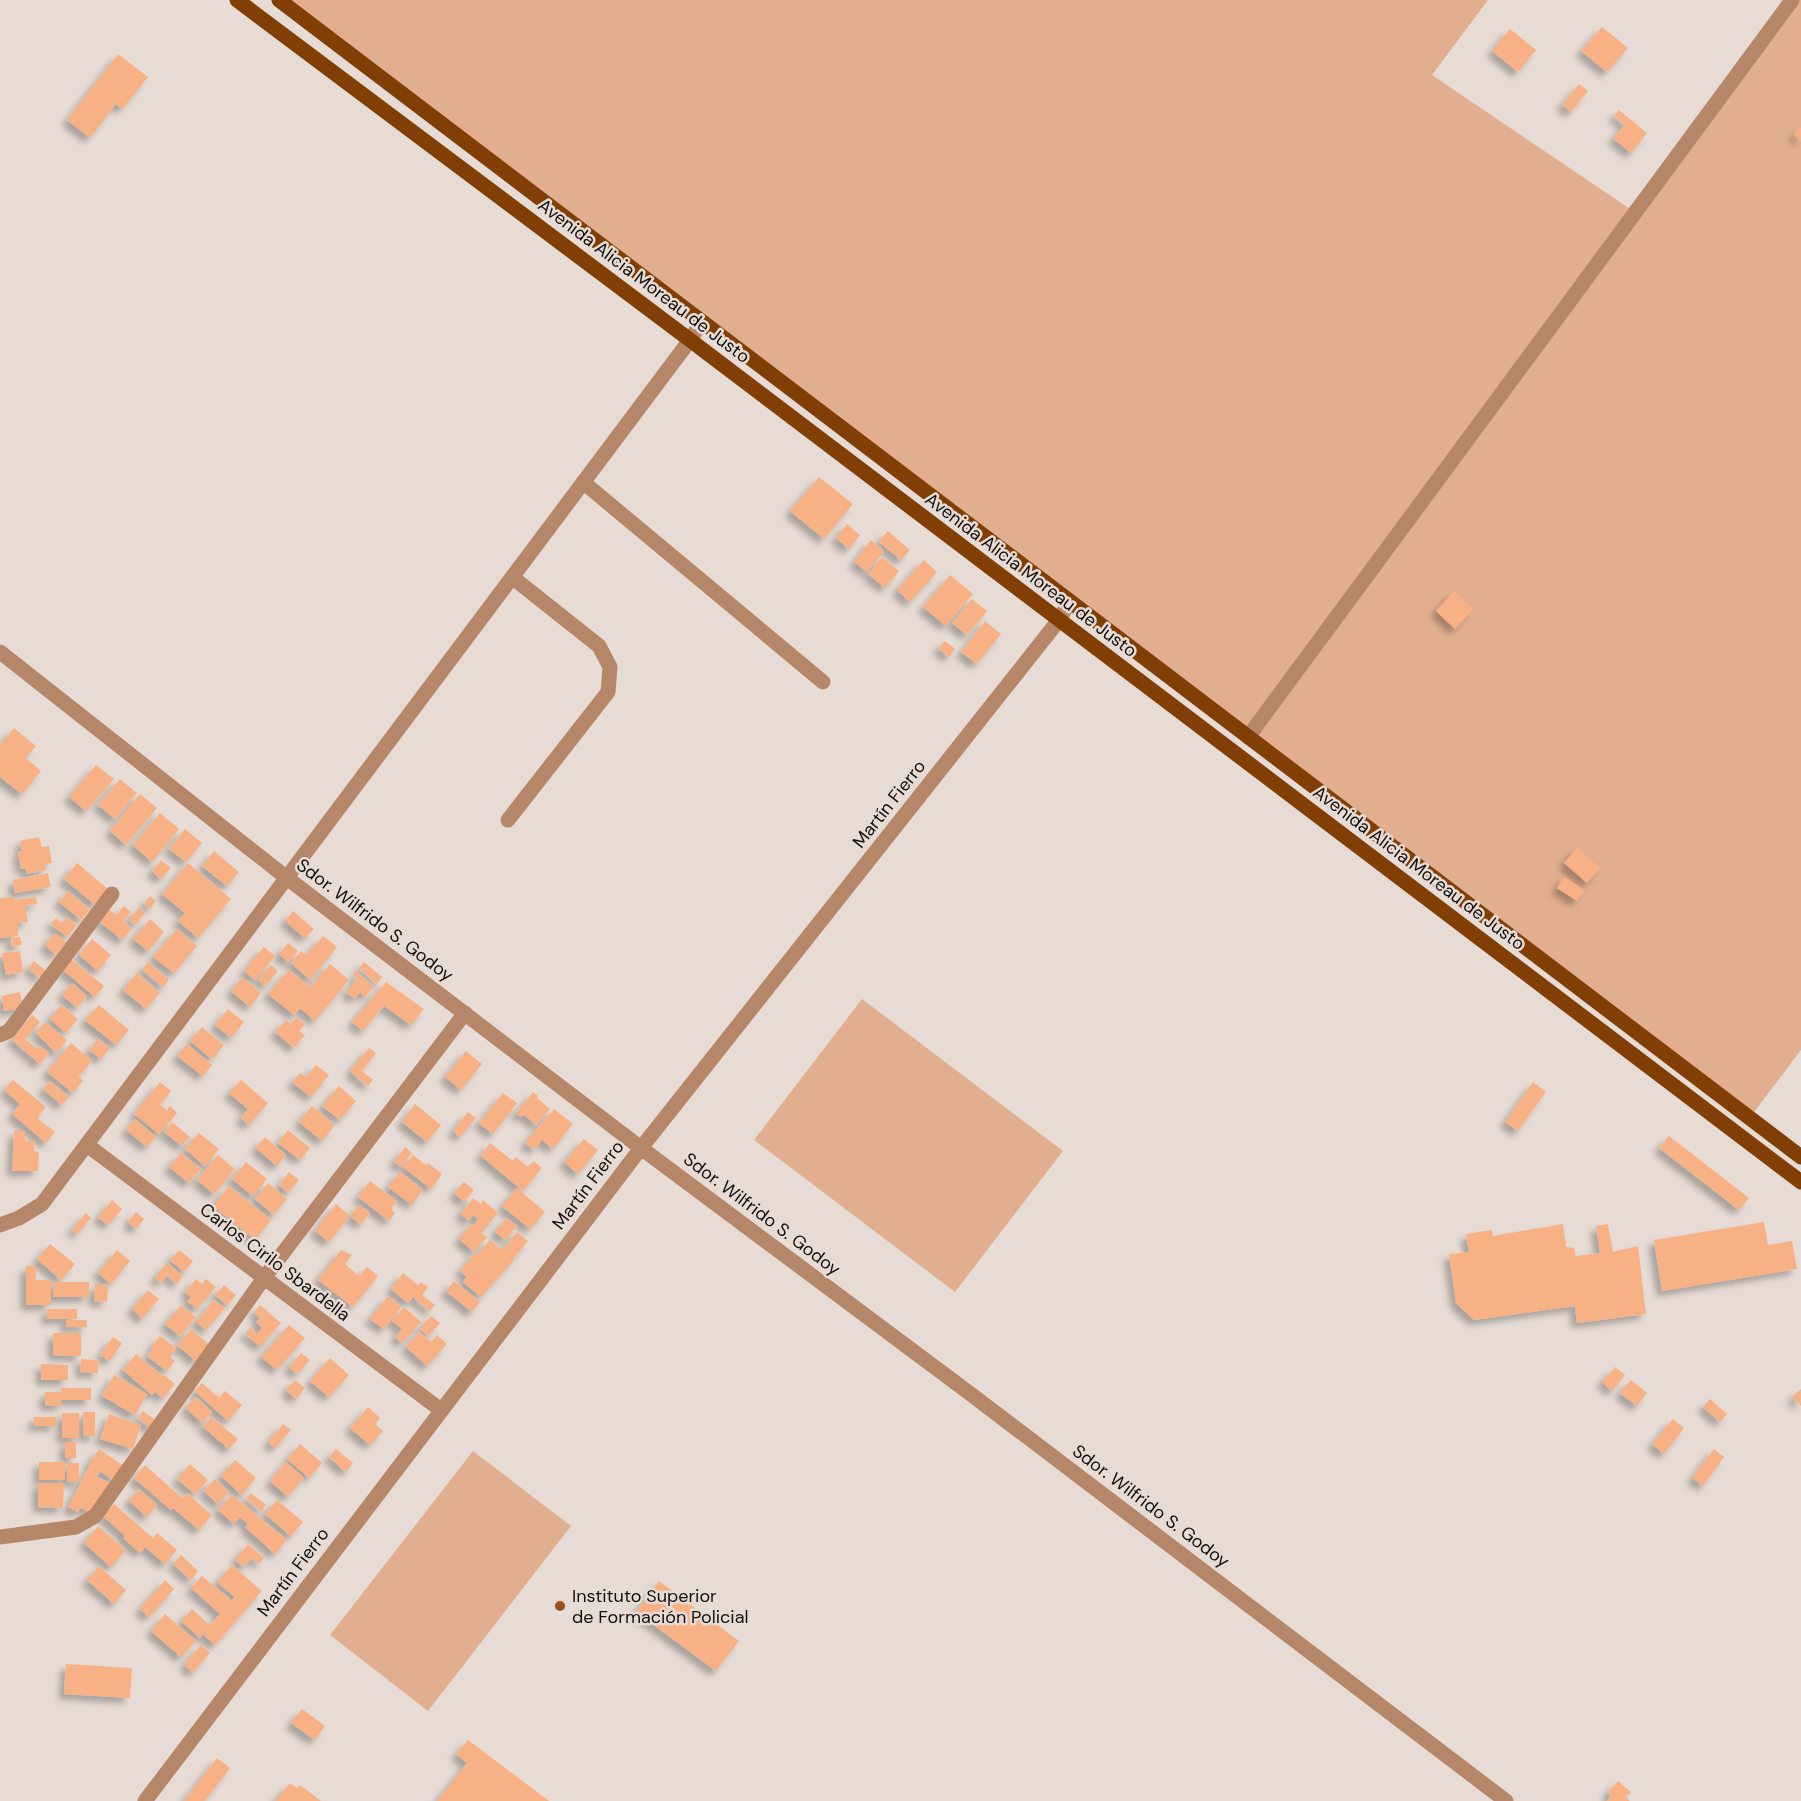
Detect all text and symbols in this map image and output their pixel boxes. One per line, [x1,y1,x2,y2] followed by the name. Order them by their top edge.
[533,193,755,369] street label: Avenida Alicia Moreau de Justo
[920,487,1142,663] street label: Avenida Alicia Moreau de Justo
[847,755,931,853] street label: Martín Fierro
[1308,780,1530,956] street label: Avenida Alicia Moreau de Justo
[292,853,458,987] street label: Sdor. Wilfrido S. Godoy
[547,1136,629,1234] street label: Martín Fierro
[679,1147,845,1281] street label: Sdor. Wilfrido S. Godoy
[195,1197,355,1327] street label: Carlos Cirilo Sbardella
[1068,1439,1234,1573] street label: Sdor. Wilfrido S. Godoy
[252,1523,334,1621] street label: Martín Fierro
[572,1584,748,1629] place label: Instituto Superior de Formación Policial
[553,1599,567,1613] marker: Instituto Superior de Formación Policial

